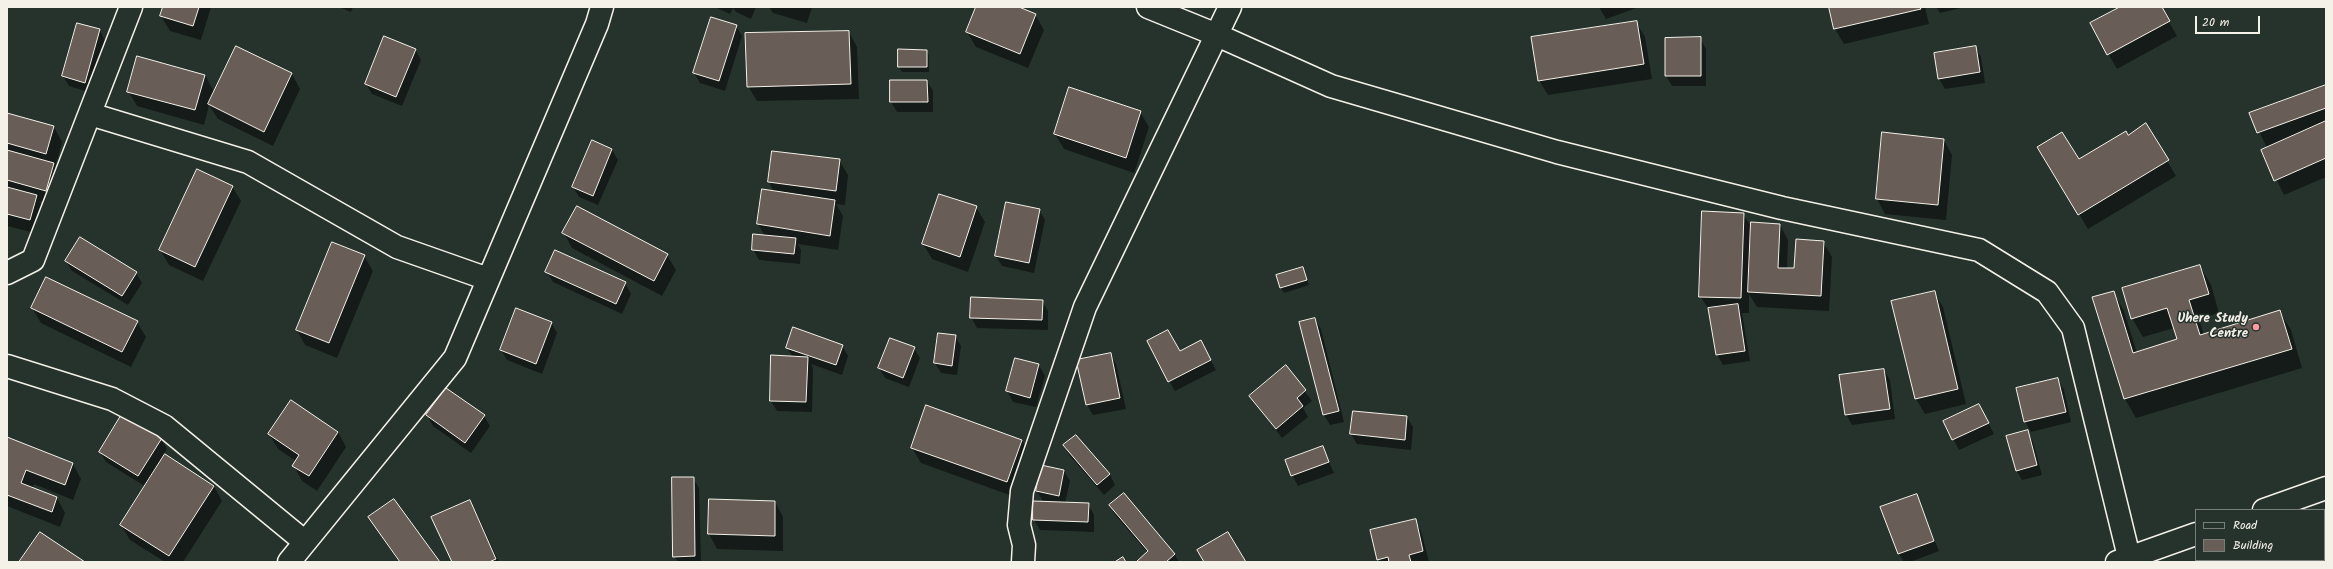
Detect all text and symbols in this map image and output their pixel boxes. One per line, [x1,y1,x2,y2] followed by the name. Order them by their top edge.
[2197,8,2262,34] scale bar
[2202,13,2229,32] text: 20 m
[2177,312,2248,343] place label: Uhere Study Centre
[2251,322,2261,332] marker: Uhere Study Centre
[2195,509,2325,561] legend
[2233,516,2257,535] text: Road
[2233,536,2273,555] text: Building

